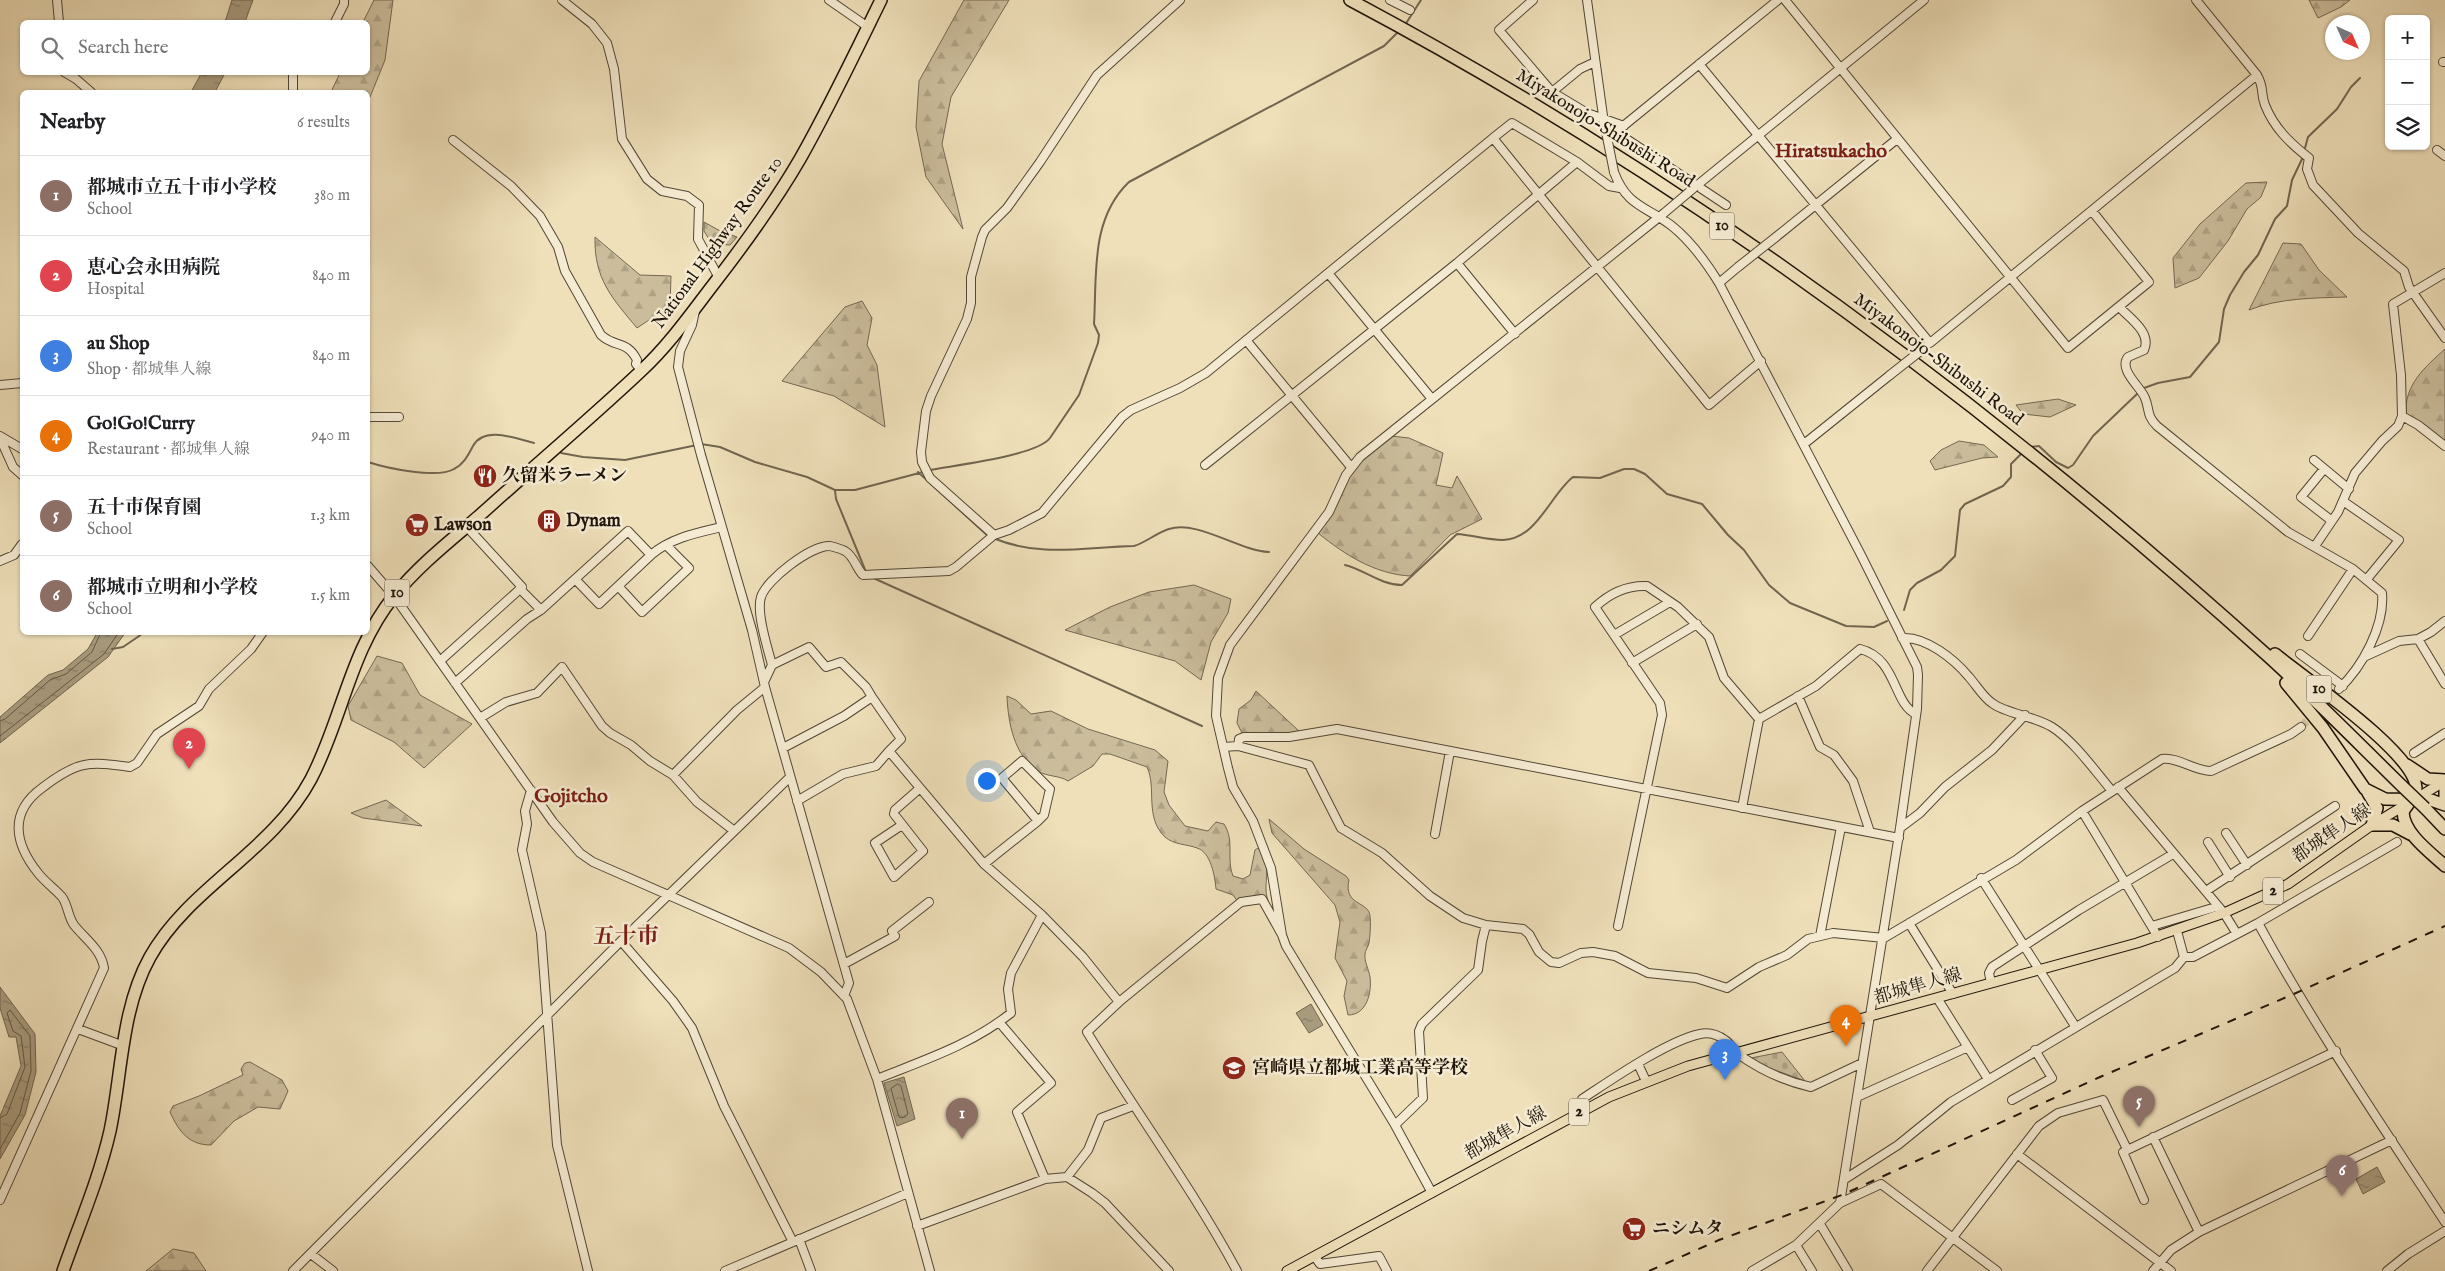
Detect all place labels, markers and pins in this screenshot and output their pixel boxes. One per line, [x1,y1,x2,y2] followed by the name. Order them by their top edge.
[472,463,498,489] restaurant icon: 久留米ラーメン
[502,465,627,488] place label: 久留米ラーメン
[536,508,562,534] building icon: Dynam
[566,510,621,533] place label: Dynam
[404,512,430,538] supermarket icon: Lawson
[434,514,492,537] place label: Lawson
[173,728,205,769] pin: 2
[1830,1005,1862,1046] pin: 4
[1709,1039,1741,1080] pin: 3
[1221,1055,1247,1081] school or university icon: 宮崎県立都城工業高等学校
[1252,1057,1468,1080] place label: 宮崎県立都城工業高等学校
[2123,1086,2155,1127] pin: 5
[946,1098,978,1139] pin: 1
[2326,1155,2358,1196] pin: 6
[1621,1216,1647,1242] supermarket icon: ニシムタ
[1652,1218,1723,1241] place label: ニシムタ

